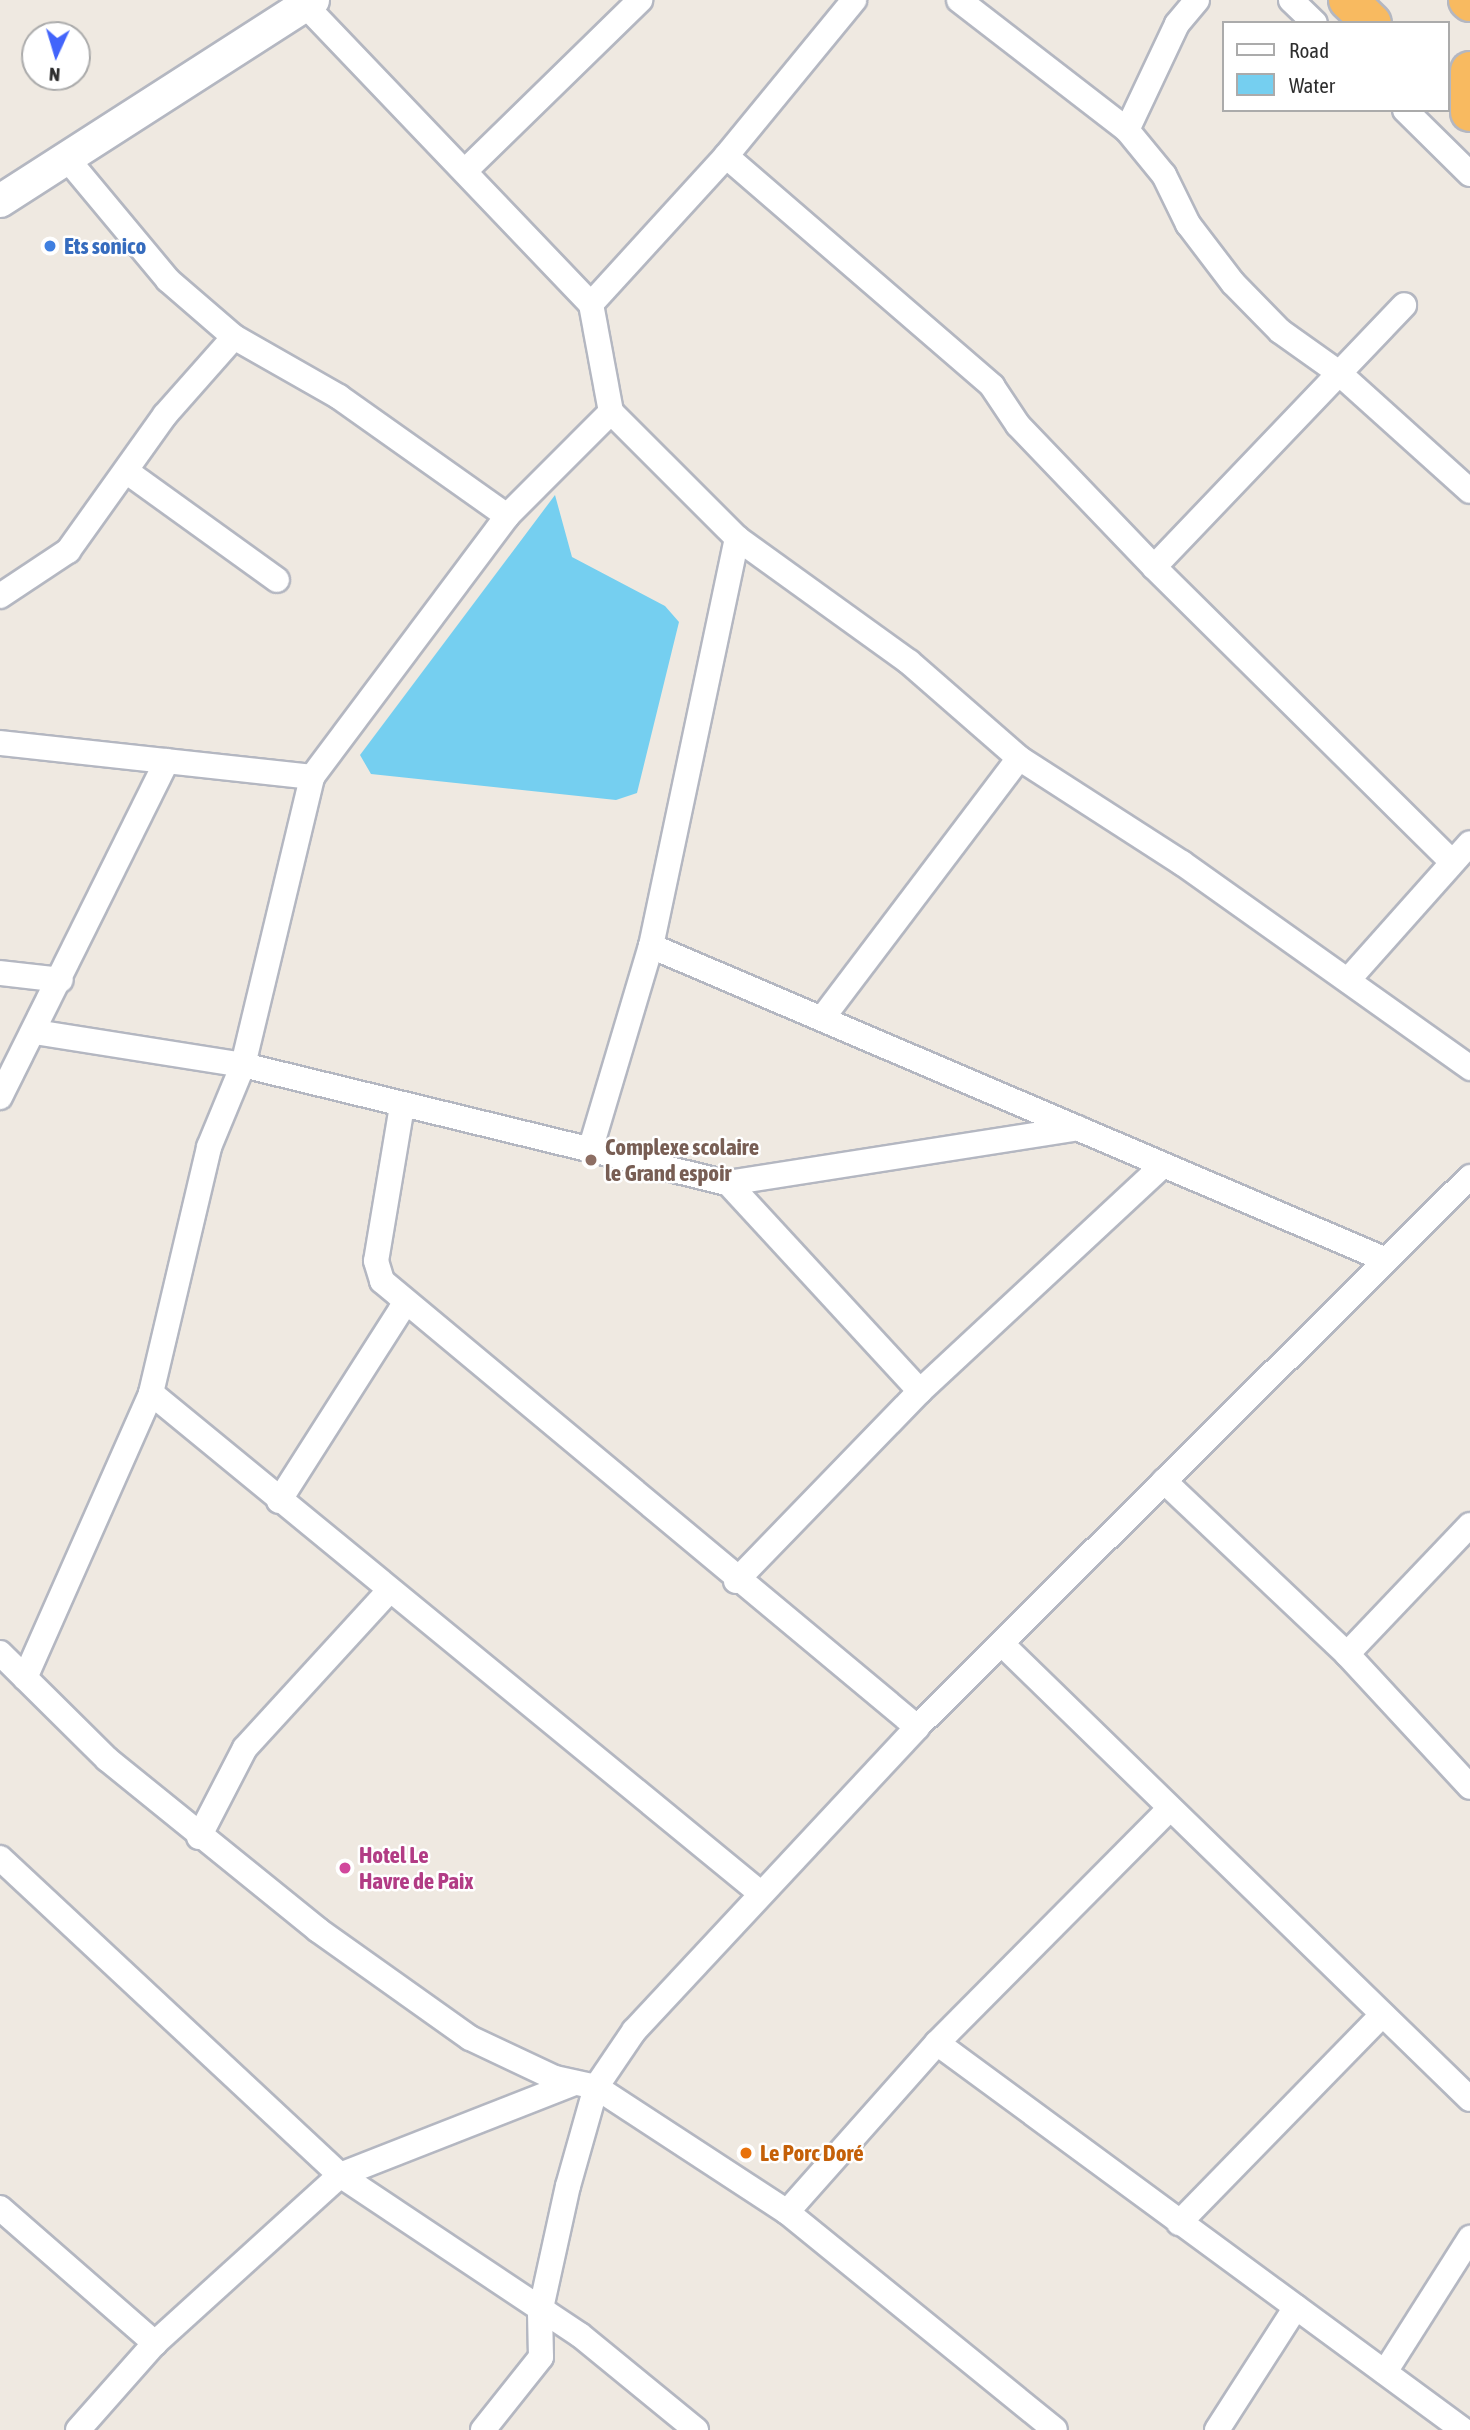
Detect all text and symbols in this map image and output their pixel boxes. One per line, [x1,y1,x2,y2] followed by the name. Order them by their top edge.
[21,21,91,91] north arrow
[1222,21,1449,112] legend
[1289,38,1329,62] text: Road
[48,64,61,86] text: N
[1289,73,1335,97] text: Water
[64,232,146,260] place label: Ets sonico
[42,238,58,254] marker: Ets sonico
[605,1133,759,1187] place label: Complexe scolaire le Grand espoir
[583,1152,599,1168] marker: Complexe scolaire le Grand espoir
[359,1841,473,1895] place label: Hotel Le Havre de Paix
[337,1860,353,1876] marker: Hotel Le Havre de Paix
[760,2139,864,2167] place label: Le Porc Doré
[738,2145,754,2161] marker: Le Porc Doré

